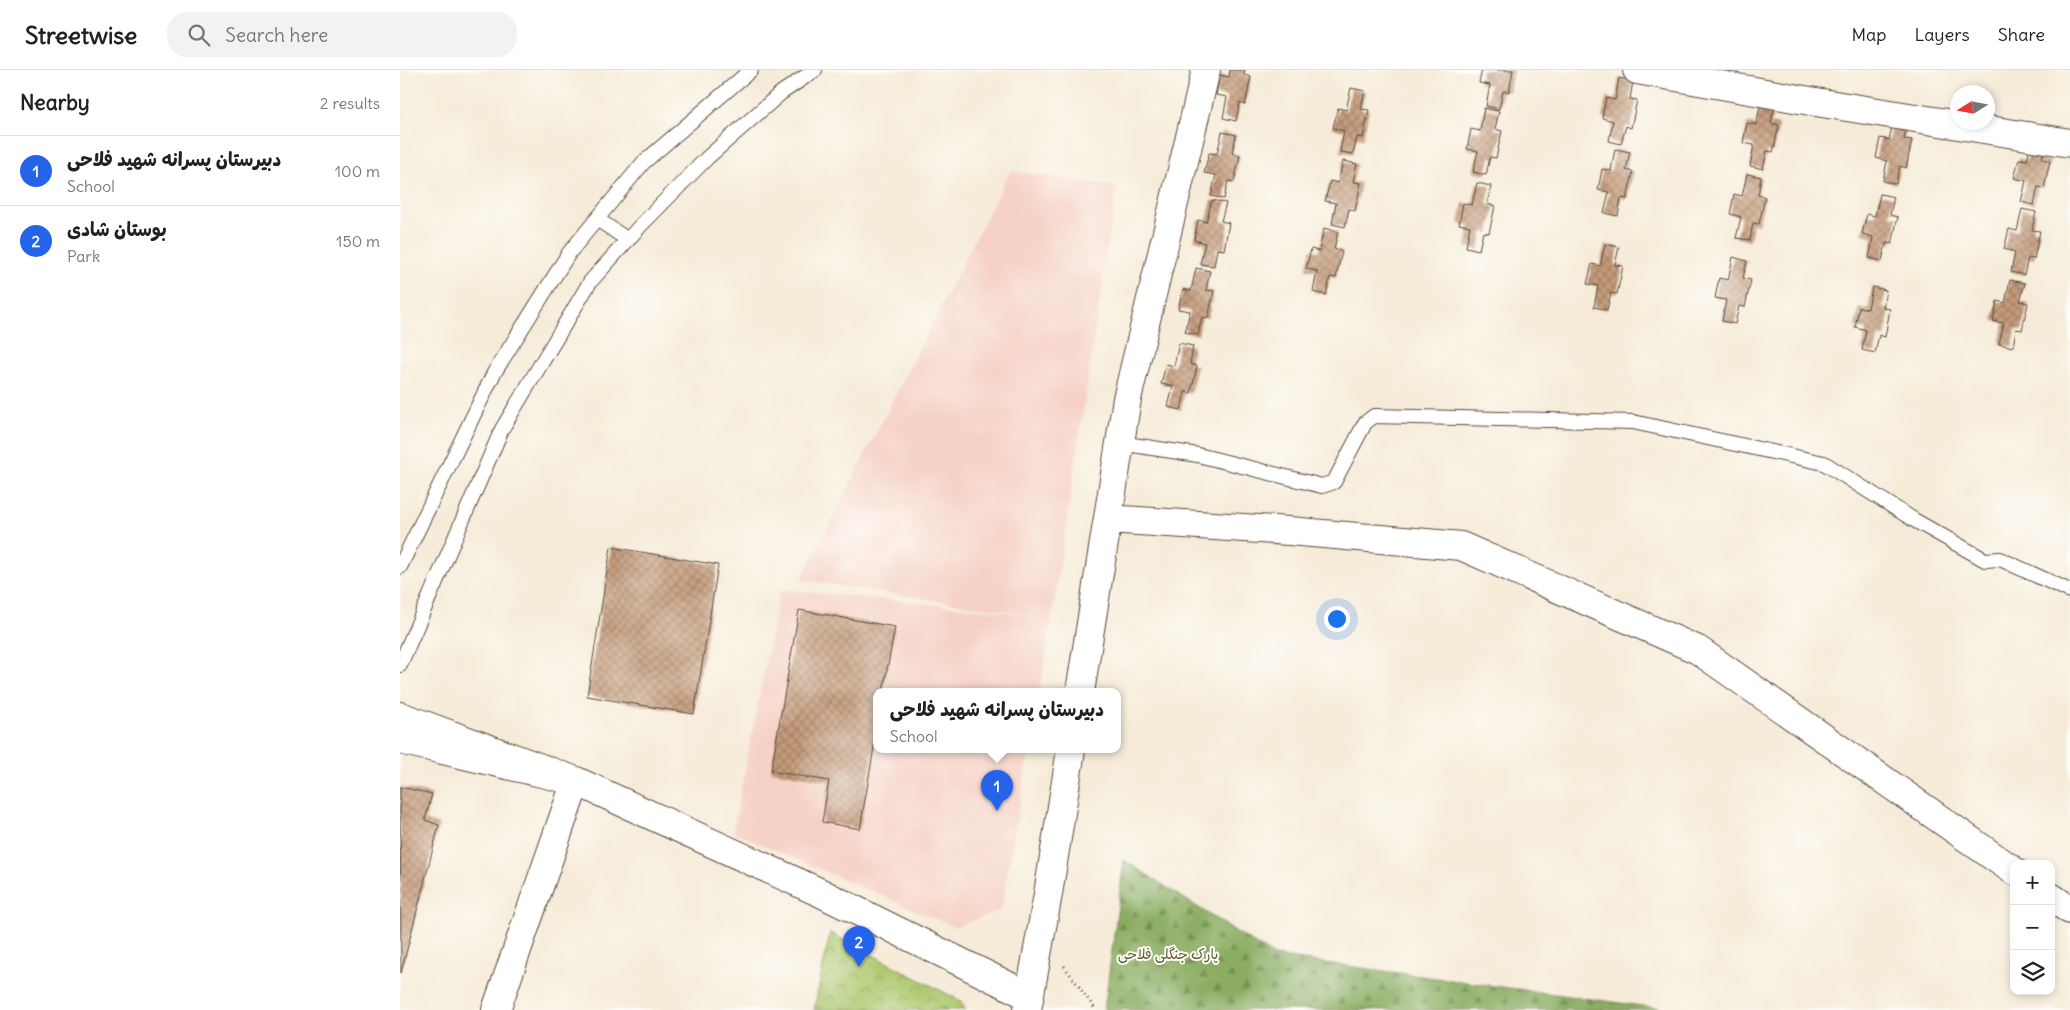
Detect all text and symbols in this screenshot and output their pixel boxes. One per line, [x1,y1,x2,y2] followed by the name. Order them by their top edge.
[167,12,517,57] search box
[25,20,137,50] text: Streetwise
[185,21,213,49] icon: search
[225,23,328,47] text: Search here
[1851,23,1886,46] text: Map
[1914,23,1970,46] text: Layers
[1998,23,2045,46] text: Share
[1950,85,1995,130] north arrow
[20,89,90,116] text: Nearby
[320,93,380,113] text: 2 results
[67,147,281,171] text: دبیرستان پسرانه شهید فلاحی
[33,161,39,181] text: 1
[335,161,380,181] text: 100 m
[67,176,115,196] text: School
[67,217,167,241] text: بوستان شادی
[32,231,40,251] text: 2
[336,231,380,251] text: 150 m
[67,246,100,266] text: Park
[1324,606,1350,632] your location
[873,688,1121,753] popup
[890,697,1104,721] text: دبیرستان پسرانه شهید فلاحی
[890,726,938,746] text: School
[981,770,1013,811] pin: 1
[2010,860,2055,995] map controls
[2010,860,2055,905] button: +
[2010,905,2055,950] button: −
[843,926,875,967] pin: 2
[1118,945,1218,964] park label: پارک جنگلی فلاحی
[2010,950,2055,995] button: layers

